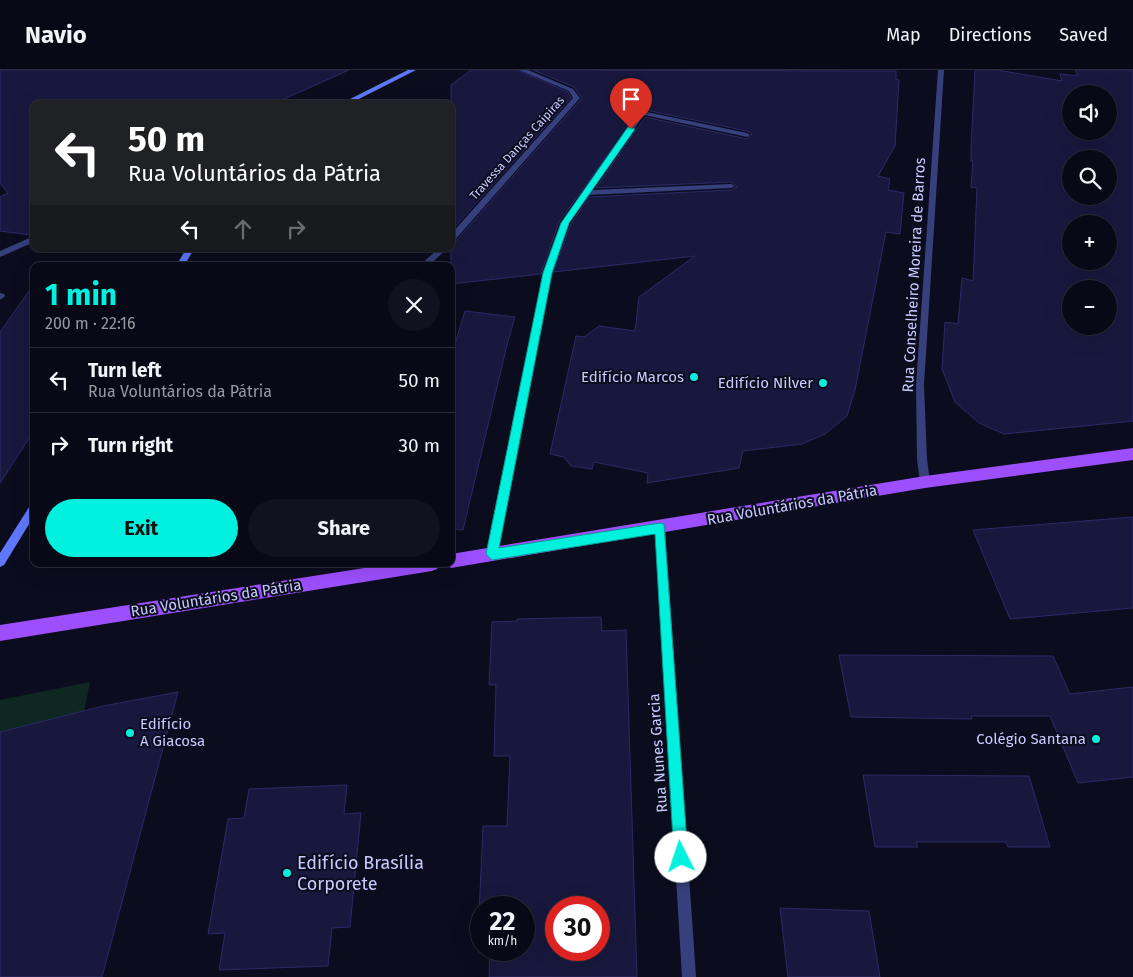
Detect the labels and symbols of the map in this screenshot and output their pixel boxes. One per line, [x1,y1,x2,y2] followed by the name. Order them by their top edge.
[610,78,652,129] pin
[467,93,568,203] street label: Travessa Danças Caipiras
[899,157,929,393] street label: Rua Conselheiro Moreira de Barros
[581,368,684,386] place label: Edifício Marcos
[688,371,700,383] marker: Edifício Marcos
[718,374,813,392] place label: Edifício Nilver
[817,377,829,389] marker: Edifício Nilver
[705,481,879,529] street label: Rua Voluntários da Pátria
[129,576,303,620] street label: Rua Voluntários da Pátria
[645,693,671,813] street label: Rua Nunes Garcia
[140,715,205,750] place label: Edifício A Giacosa
[124,727,136,739] marker: Edifício A Giacosa
[976,730,1086,748] place label: Colégio Santana
[1090,733,1102,745] marker: Colégio Santana
[654,830,706,882] position arrow
[297,852,424,895] place label: Edifício Brasília Corporete
[281,867,293,879] marker: Edifício Brasília Corporete
[545,896,610,961] speed limit sign: 30

